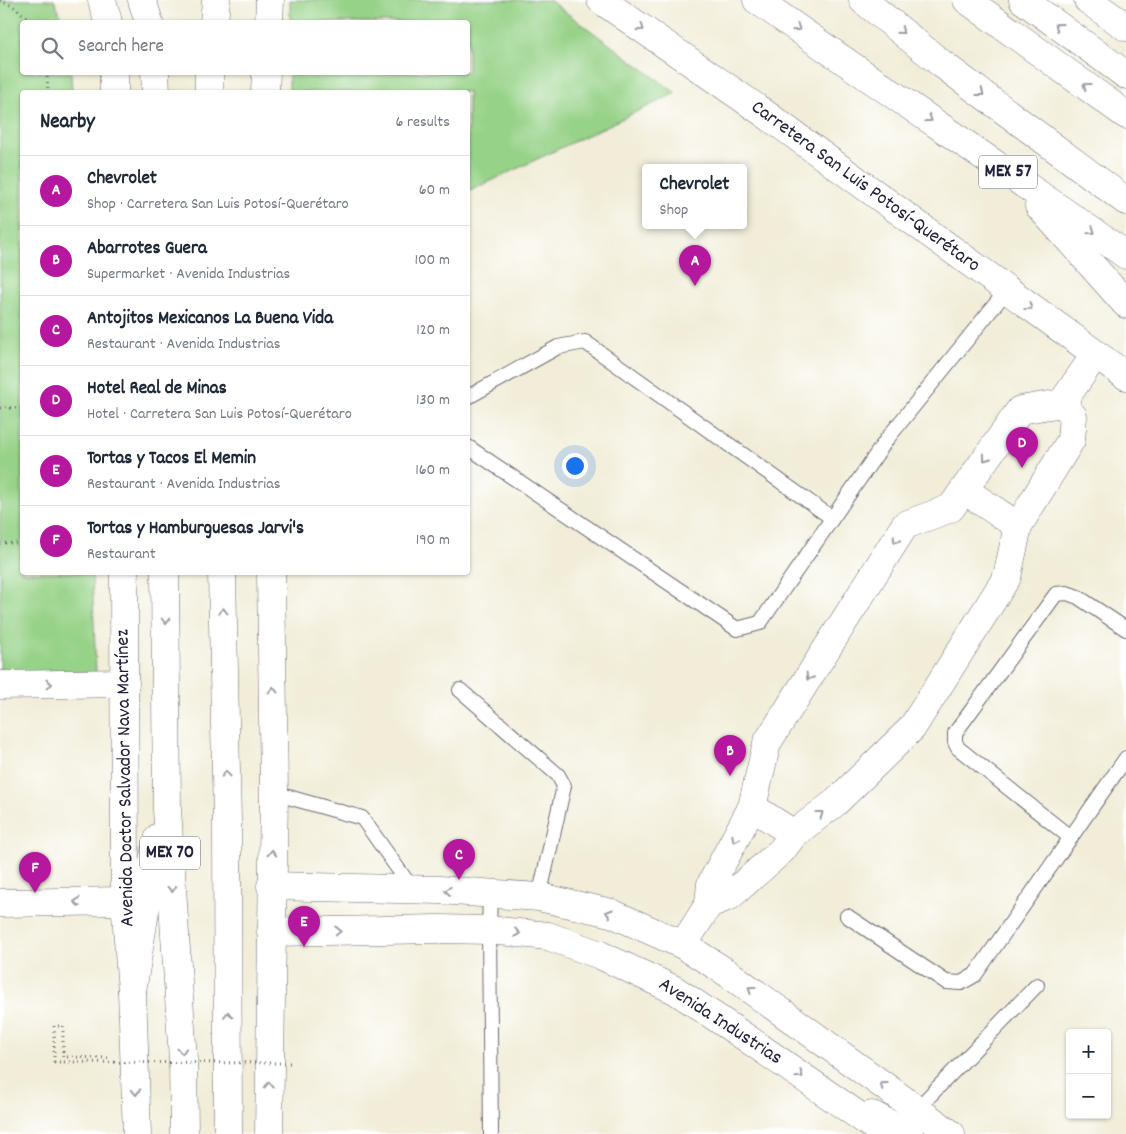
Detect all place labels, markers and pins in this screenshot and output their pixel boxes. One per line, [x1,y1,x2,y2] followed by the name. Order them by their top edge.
[679,245,711,286] pin: A
[1006,427,1038,468] pin: D
[714,735,746,776] pin: B
[443,839,475,880] pin: C
[19,852,51,893] pin: F
[288,906,320,947] pin: E

